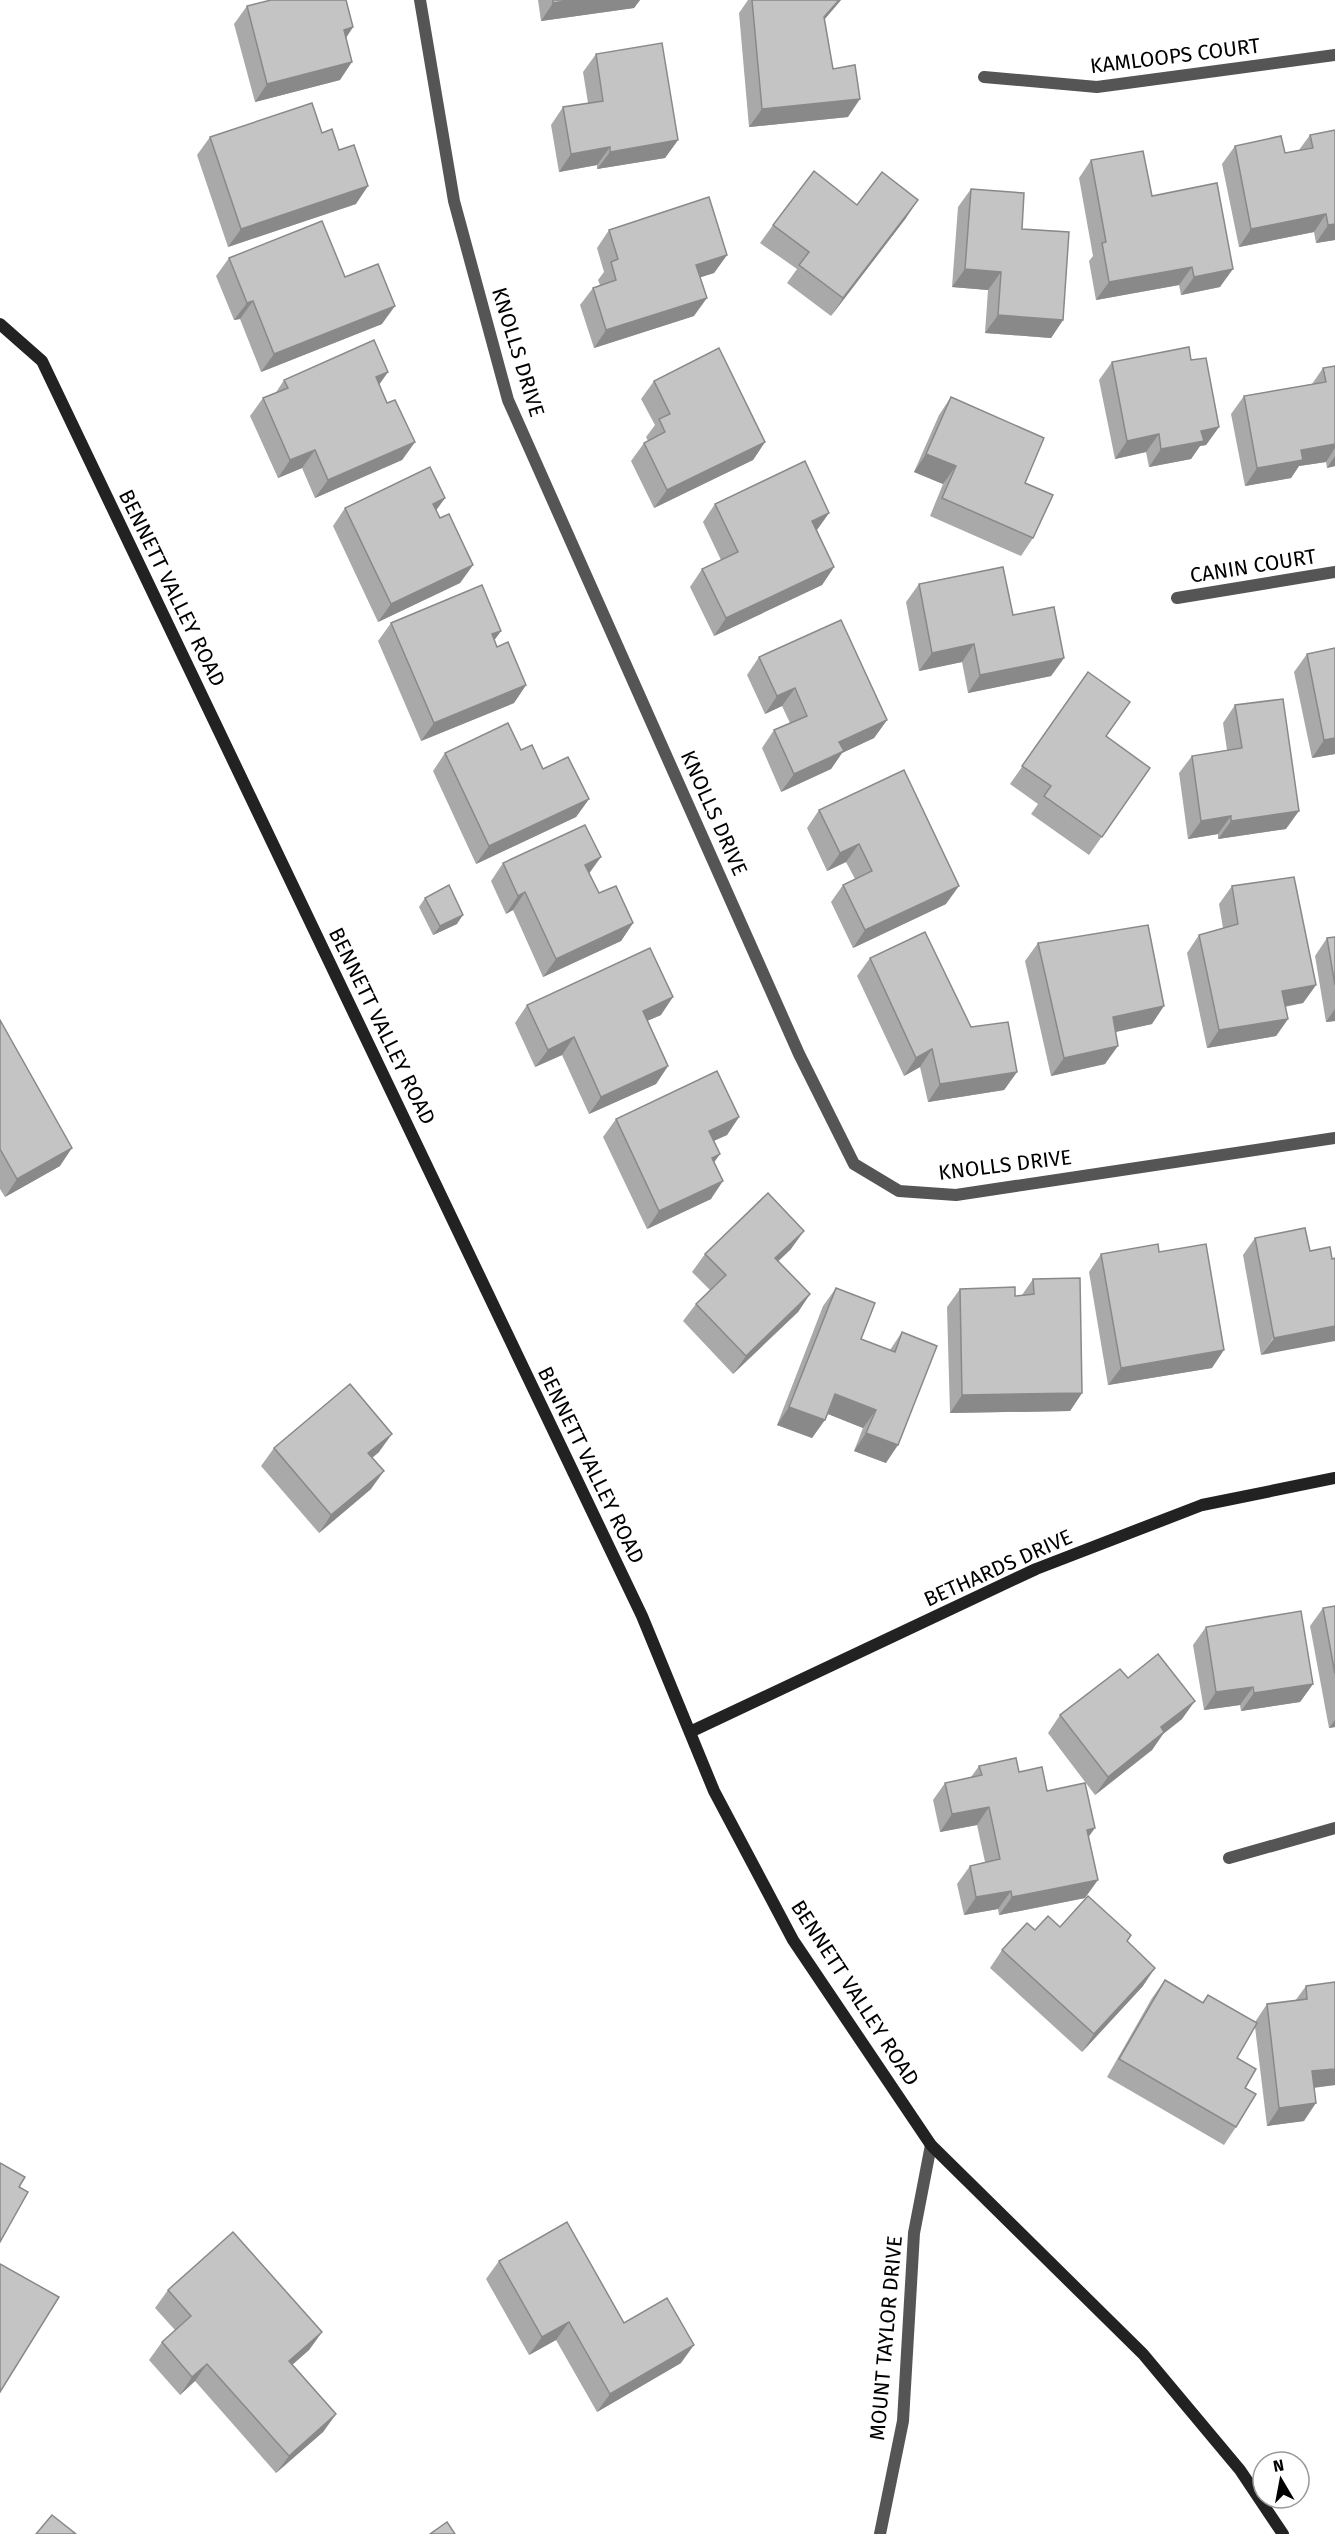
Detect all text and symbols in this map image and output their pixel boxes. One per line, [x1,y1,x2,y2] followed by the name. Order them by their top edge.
[1089,33,1262,79] street label: KAMLOOPS COURT
[486,284,550,420] street label: KNOLLS DRIVE
[113,485,231,691] street label: BENNETT VALLEY ROAD
[1188,543,1318,589] street label: CANIN COURT
[675,746,753,880] street label: KNOLLS DRIVE
[323,923,441,1129] street label: BENNETT VALLEY ROAD
[937,1144,1073,1186] street label: KNOLLS DRIVE
[532,1362,650,1568] street label: BENNETT VALLEY ROAD
[920,1524,1076,1612] street label: BETHARDS DRIVE
[785,1895,925,2091] street label: BENNETT VALLEY ROAD
[864,2235,908,2441] street label: MOUNT TAYLOR DRIVE
[1251,2450,1311,2510] north arrow
[1272,2455,1285,2476] text: N

